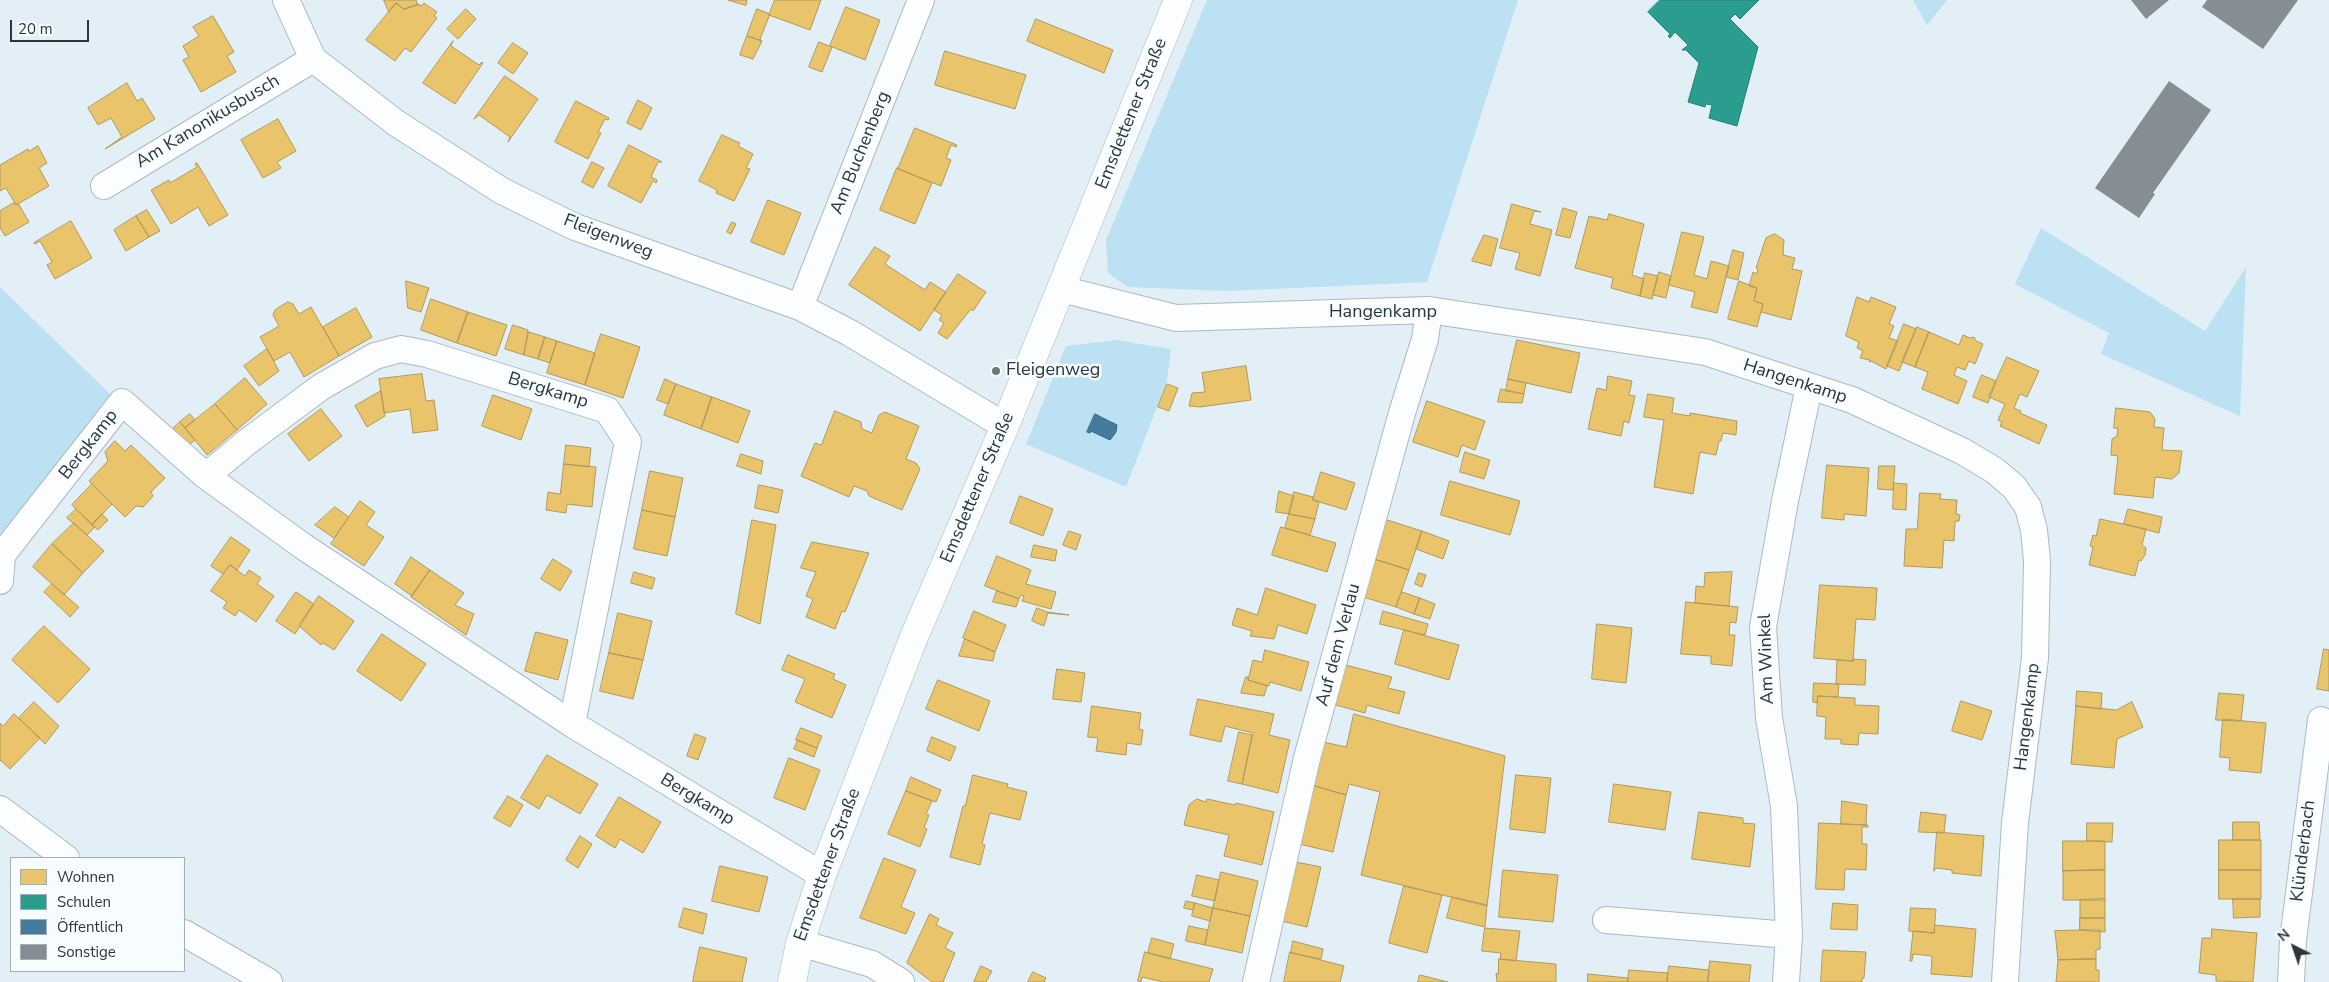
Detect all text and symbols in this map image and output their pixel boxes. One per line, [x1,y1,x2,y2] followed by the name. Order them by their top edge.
[12,10,91,42] scale bar
[18,19,53,39] text: 20 m
[1092,35,1172,193] street label: Emsdettener Straße
[132,70,284,174] street label: Am Kanonikusbusch
[827,88,895,218] street label: Am Buchenberg
[560,210,656,264] street label: Fleigenweg
[1329,302,1437,324] street label: Hangenkamp
[1740,355,1850,409] street label: Hangenkamp
[1006,360,1100,382] place label: Fleigenweg
[990,365,1002,377] marker: Fleigenweg
[505,369,591,413] street label: Bergkamp
[55,406,123,484] street label: Bergkamp
[937,410,1019,566] street label: Emsdettener Straße
[1312,581,1366,709] street label: Auf dem Verlau
[1755,613,1779,705] street label: Am Winkel
[2011,662,2045,772] street label: Hangenkamp
[656,769,738,831] street label: Bergkamp
[790,786,866,944] street label: Emsdettener Straße
[2287,799,2321,903] street label: Klünderbach
[10,857,185,972] legend
[57,867,115,887] text: Wohnen
[57,892,111,912] text: Schulen
[57,917,123,937] text: Öffentlich
[2269,922,2319,972] north arrow
[2274,925,2294,946] text: N
[57,942,116,962] text: Sonstige

